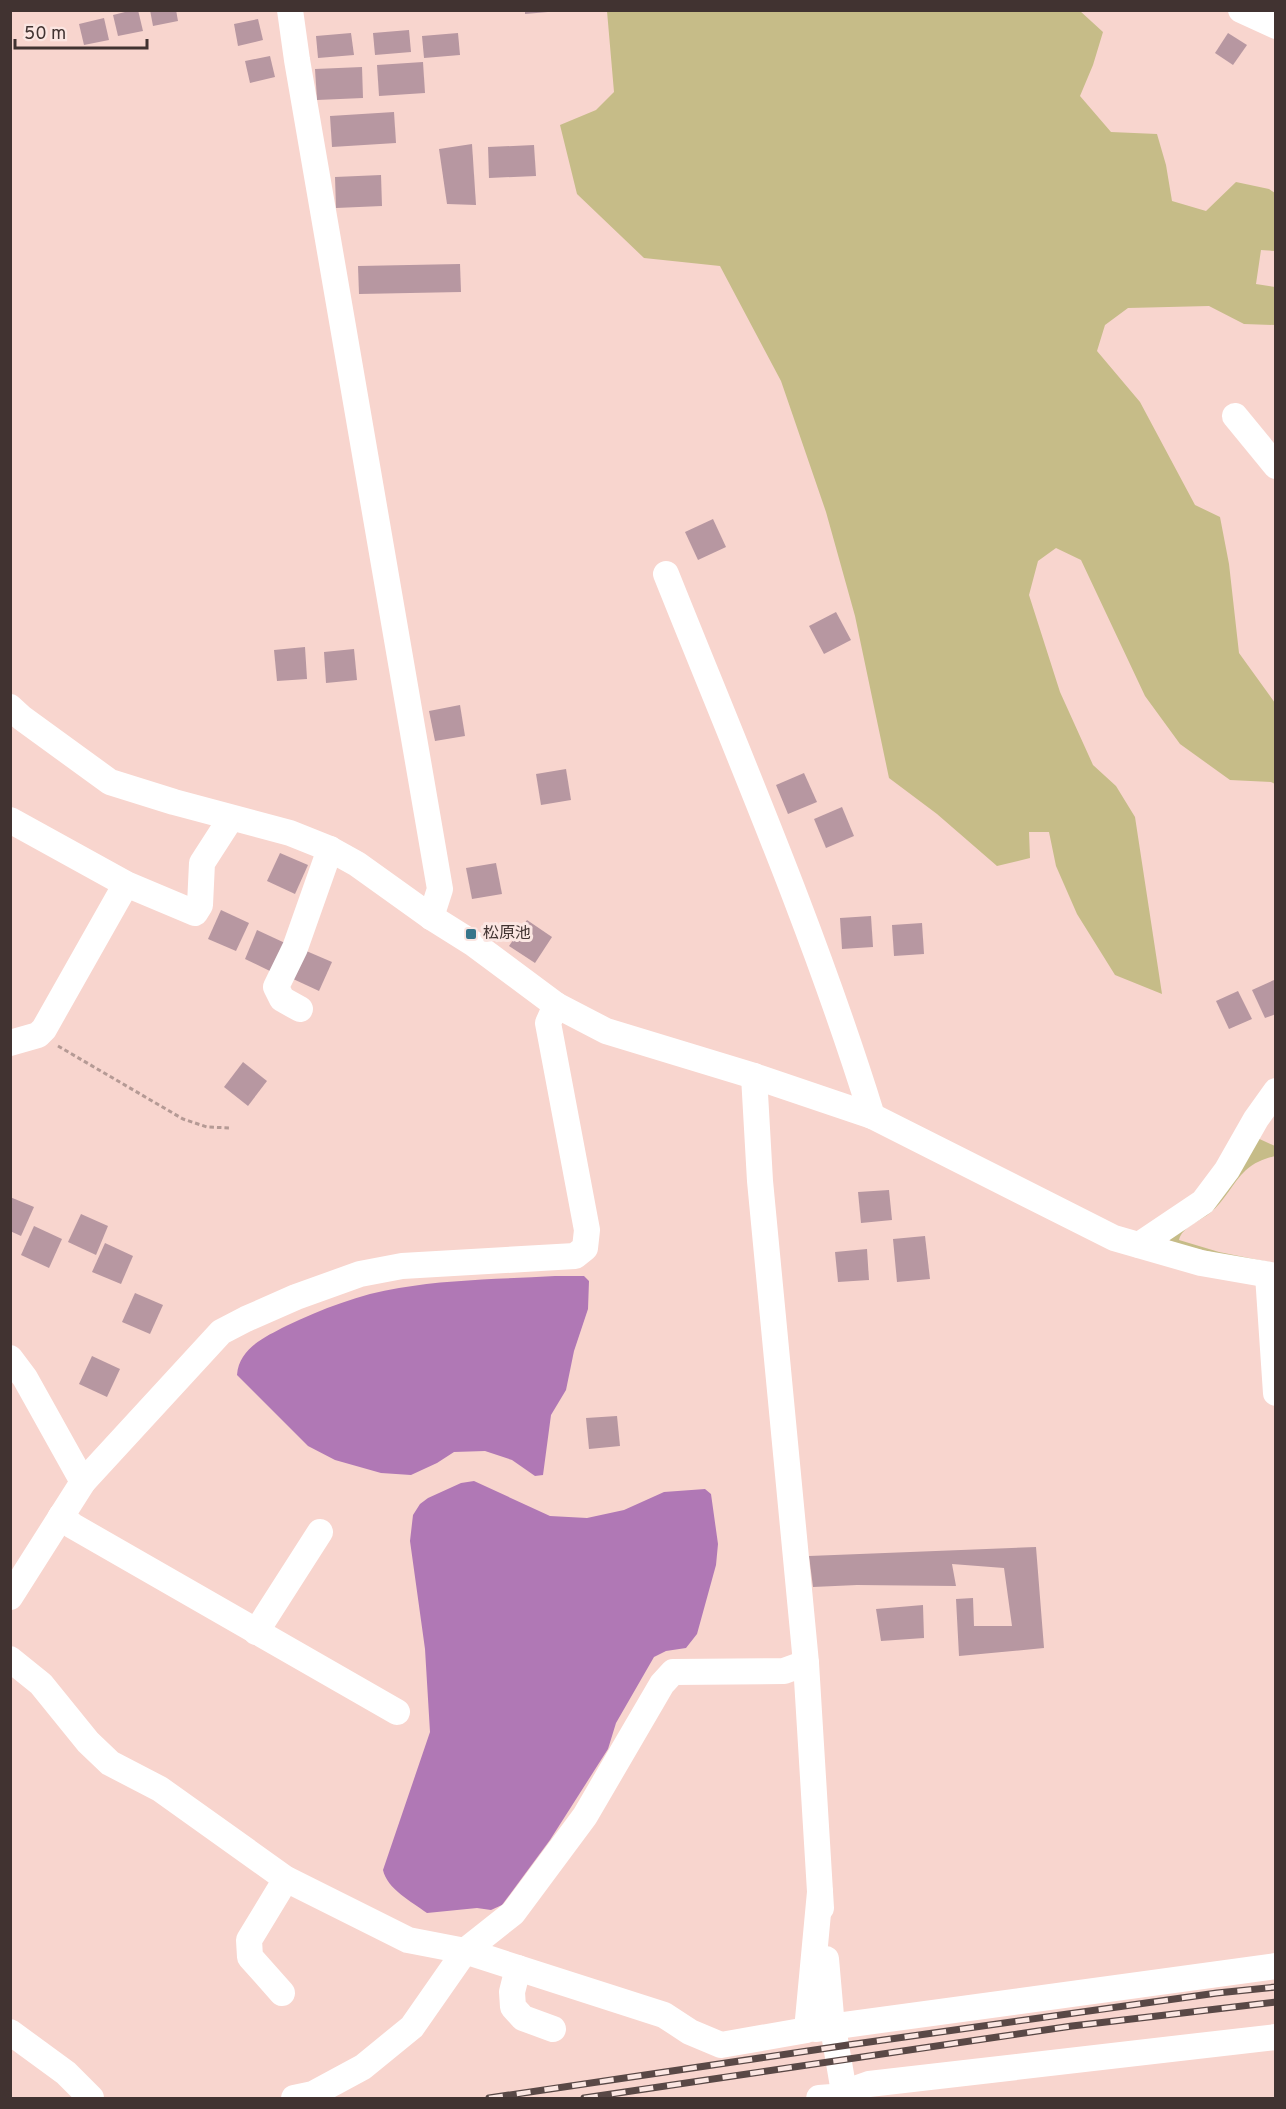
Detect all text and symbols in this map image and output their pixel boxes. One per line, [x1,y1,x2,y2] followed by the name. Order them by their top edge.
[15,12,147,50] scale bar
[24,23,66,46] text: 50 m
[483,924,531,944] place label: 松原池
[464,927,478,941] marker: 松原池

